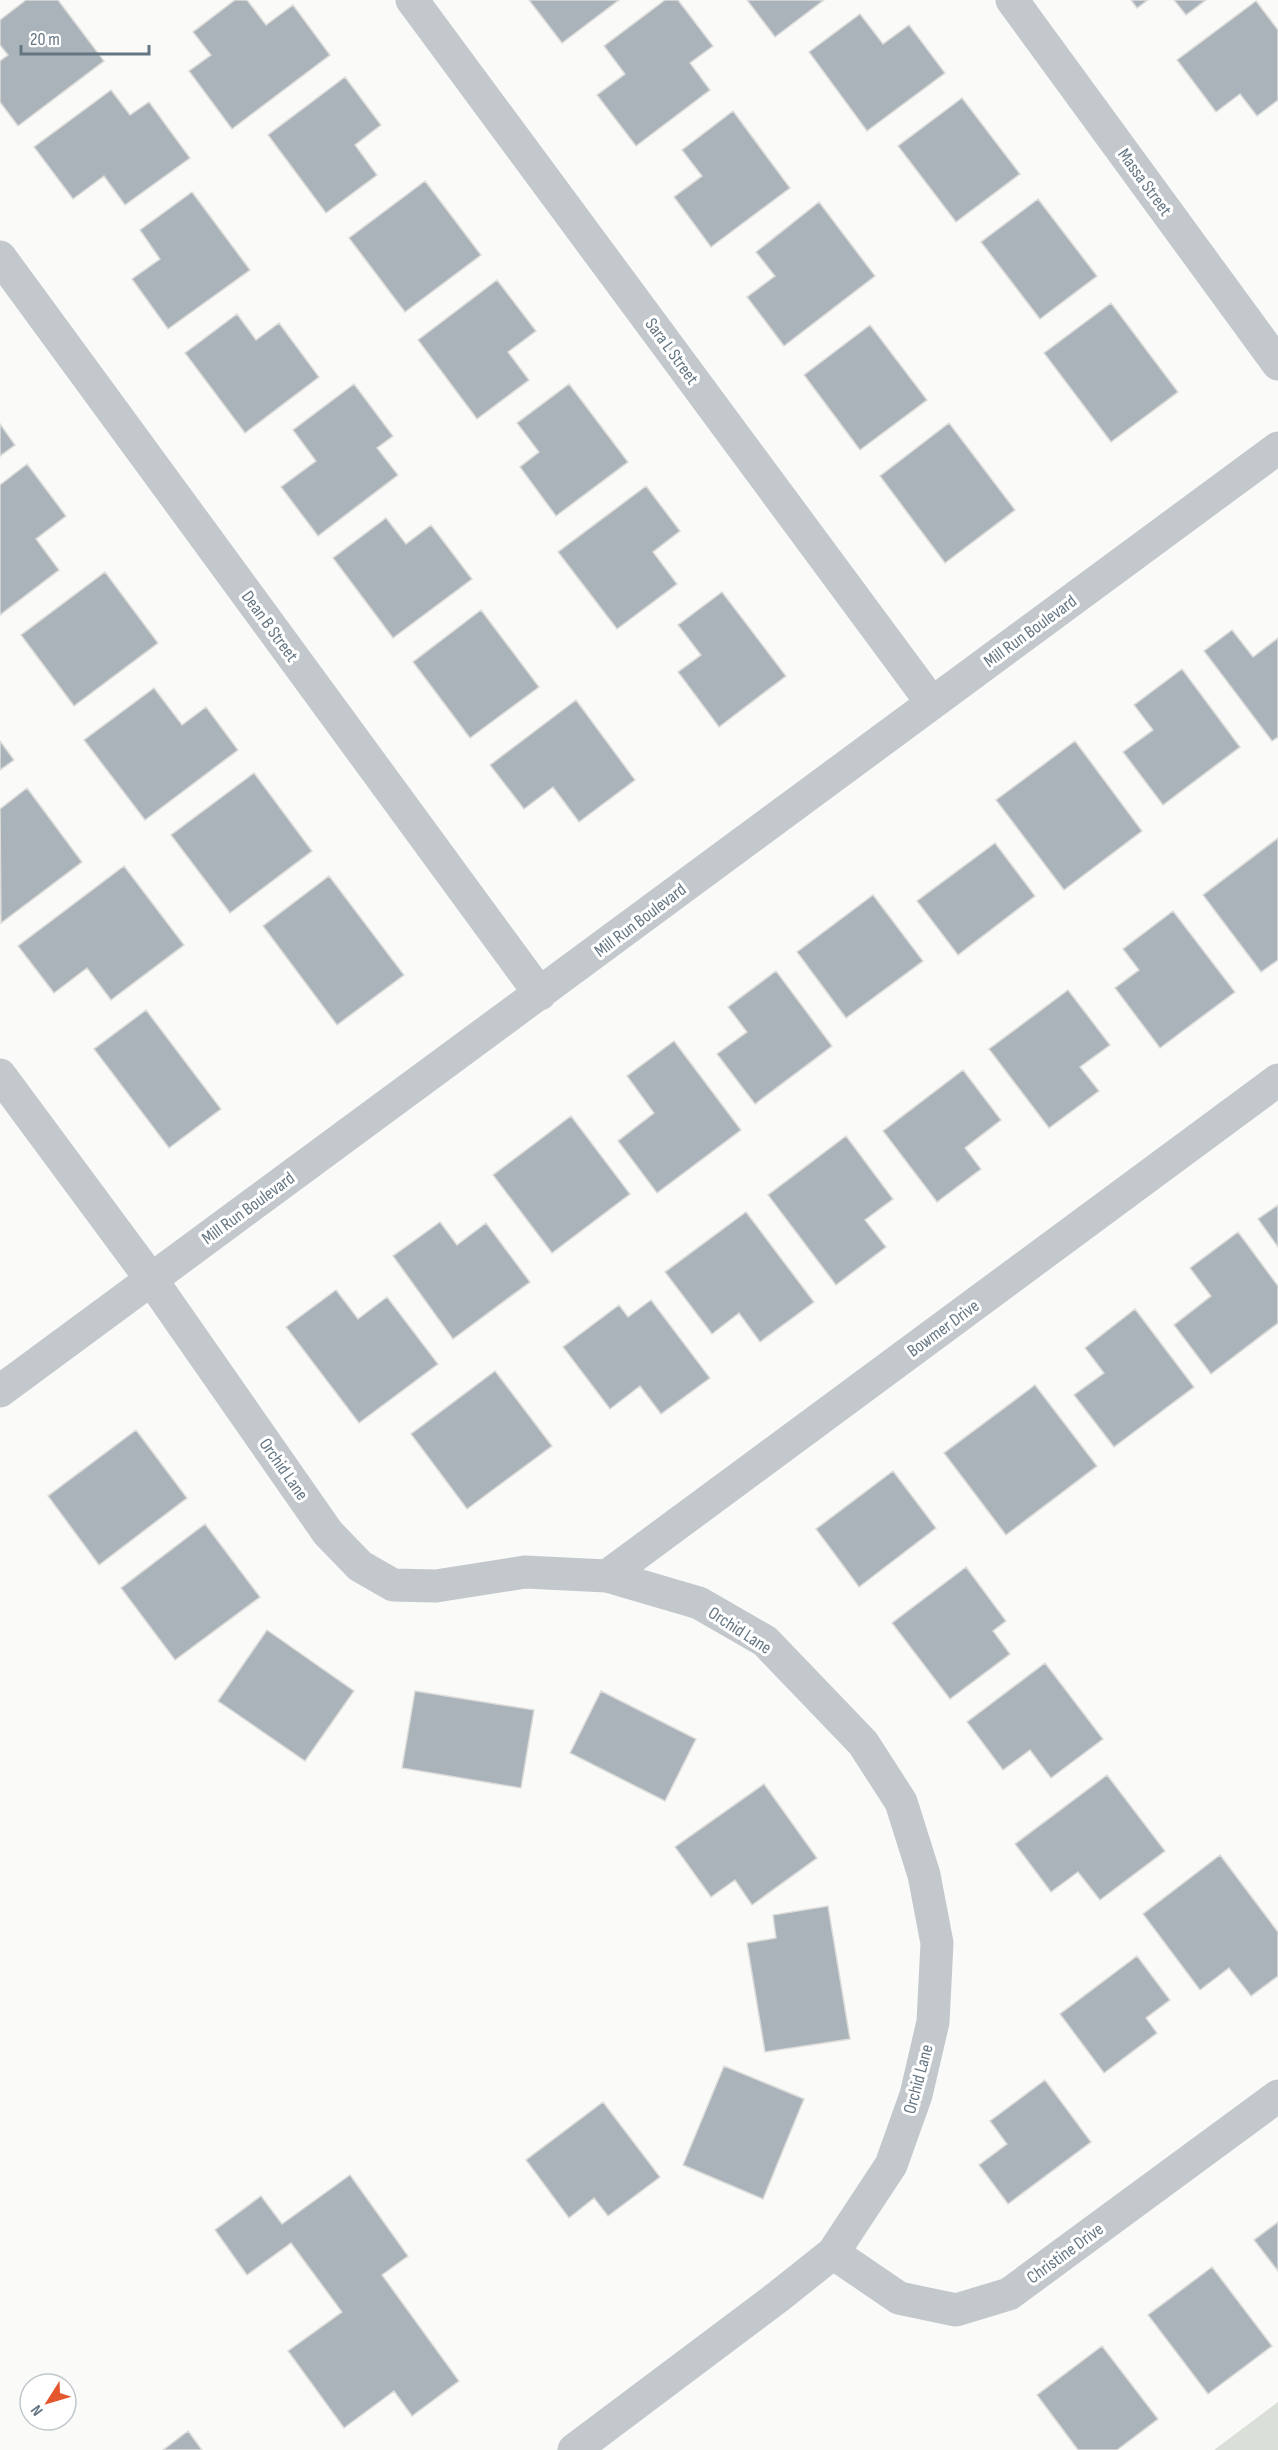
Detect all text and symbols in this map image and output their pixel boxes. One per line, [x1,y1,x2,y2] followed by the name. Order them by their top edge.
[21,18,148,56] scale bar
[30,29,60,50] text: 20 m
[1113,145,1176,220] street label: Massa Street
[641,314,703,389] street label: Sara L Street
[237,587,303,666] street label: Dean B Street
[980,591,1081,672] street label: Mill Run Boulevard
[590,879,690,962] street label: Mill Run Boulevard
[198,1168,299,1249] street label: Mill Run Boulevard
[903,1295,983,1362] street label: Bowmer Drive
[255,1434,313,1504] street label: Orchid Lane
[704,1602,775,1659] street label: Orchid Lane
[899,2042,938,2116] street label: Orchid Lane
[1023,2219,1108,2288] street label: Christine Drive
[18,2372,78,2432] north arrow
[27,2401,47,2419] text: N

